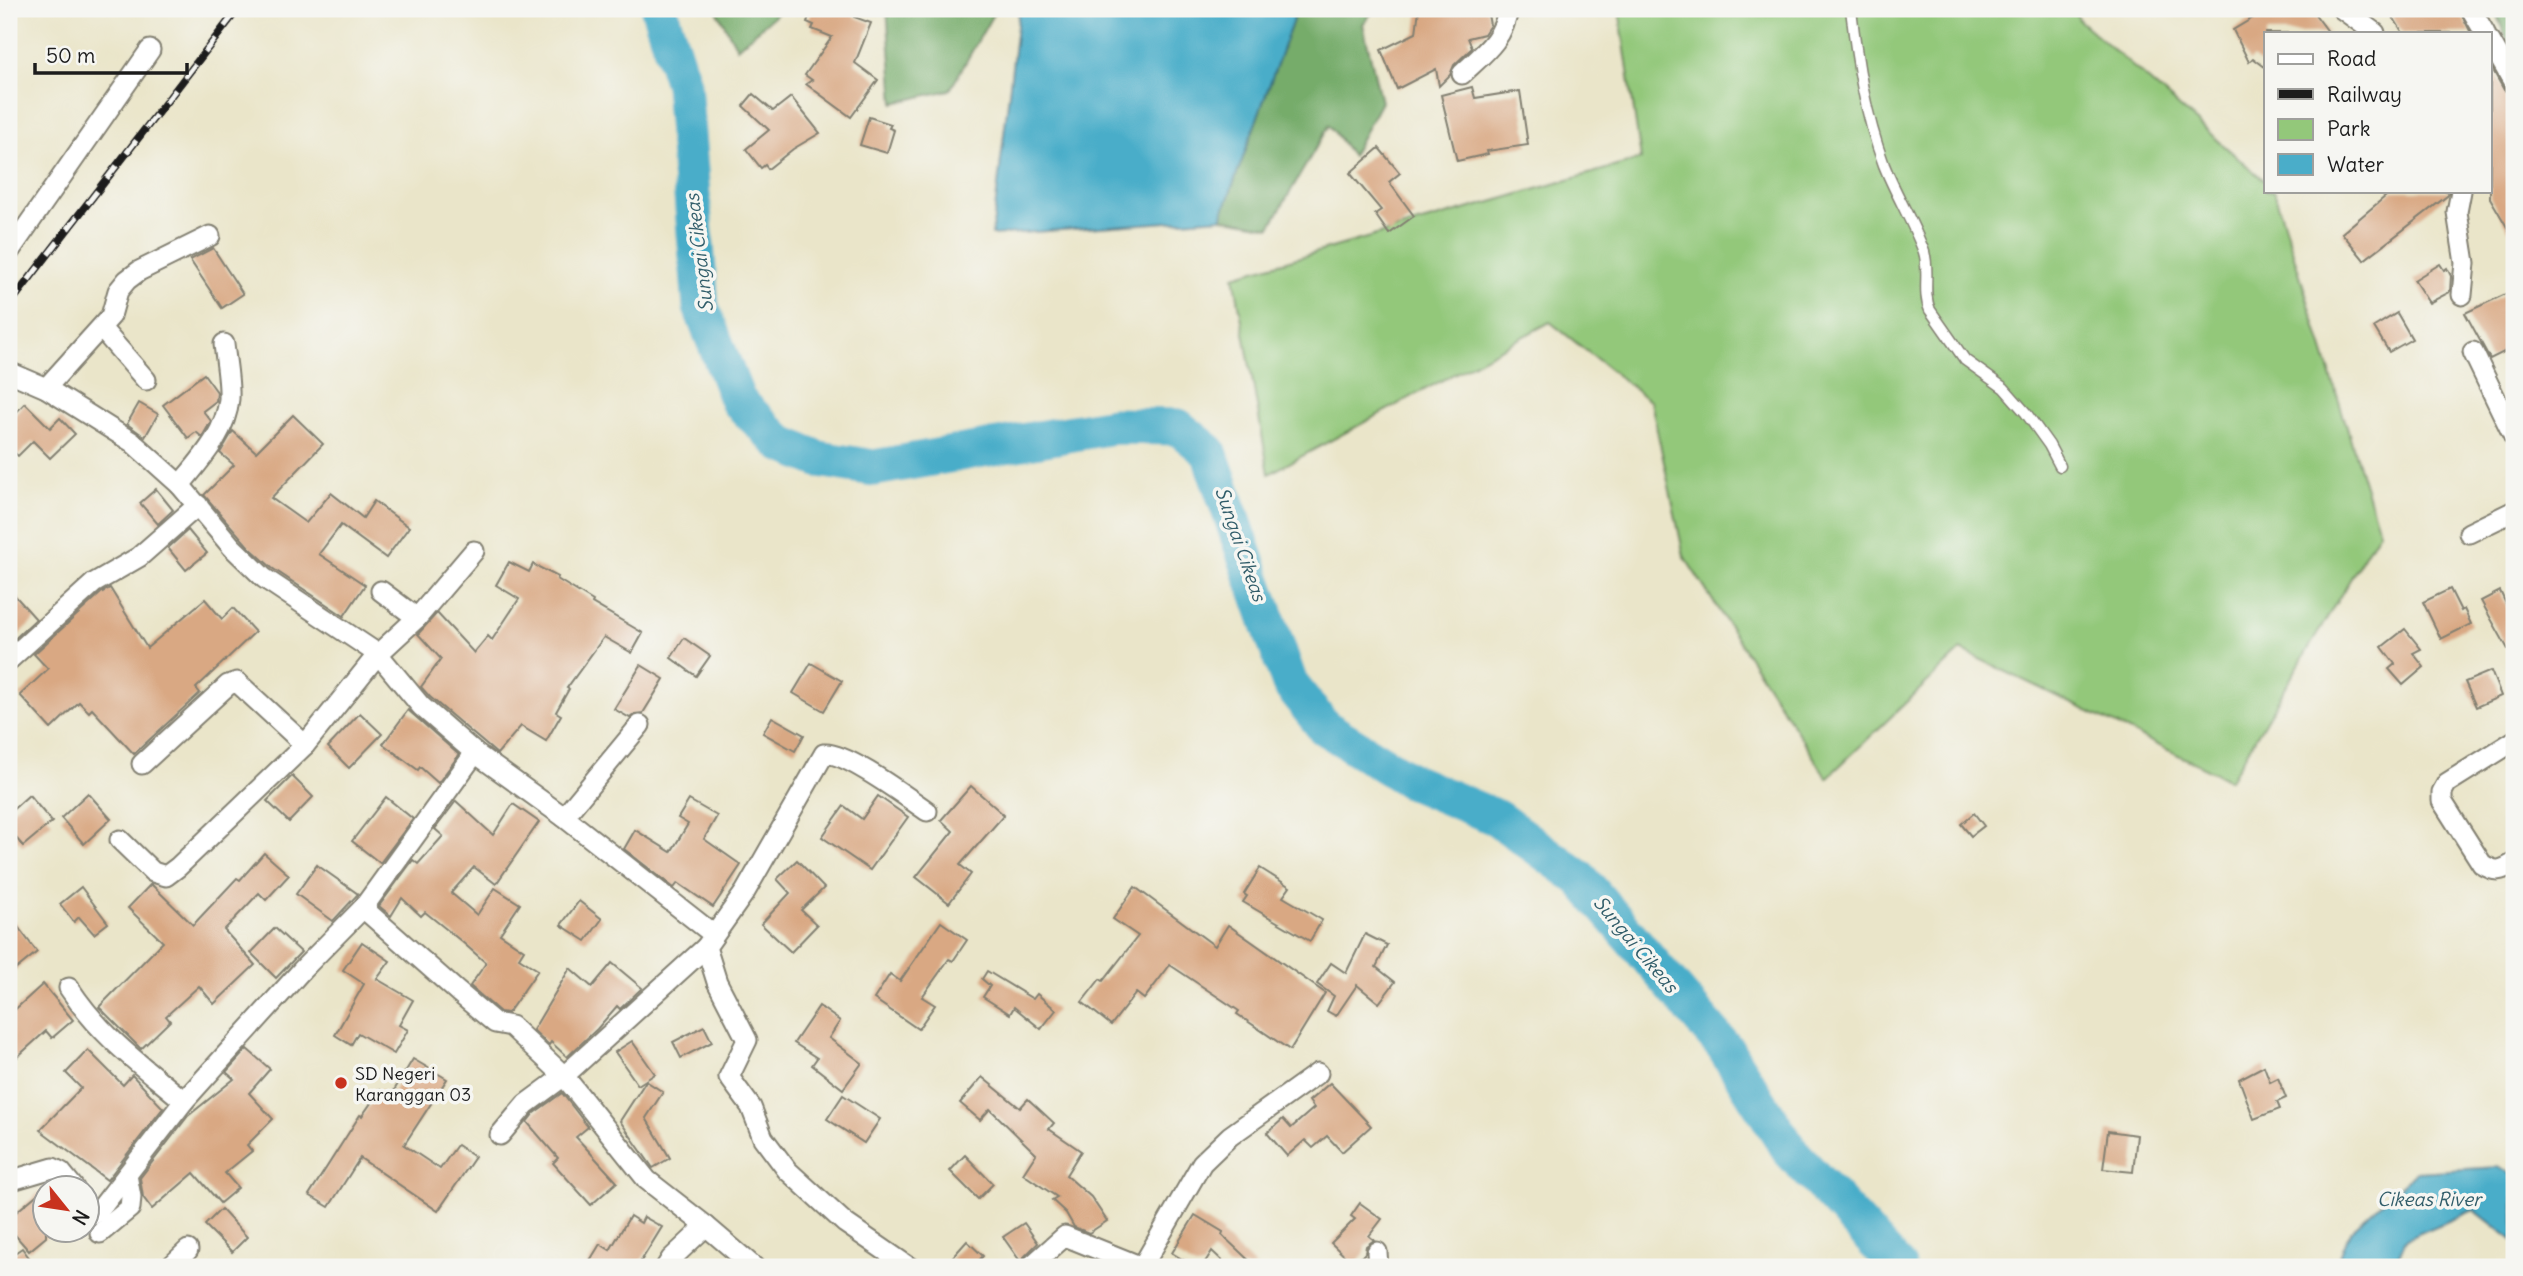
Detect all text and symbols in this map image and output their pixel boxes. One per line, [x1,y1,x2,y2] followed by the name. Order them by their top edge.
[35,32,187,76] scale bar
[2264,32,2492,192] legend
[46,42,95,69] text: 50 m
[2327,45,2376,72] text: Road
[2327,81,2402,108] text: Railway
[2327,115,2370,142] text: Park
[2327,151,2385,178] text: Water
[680,191,718,313] water label: Sungai Cikeas
[1210,484,1272,605] water label: Sungai Cikeas
[1589,891,1684,998] water label: Sungai Cikeas
[355,1062,471,1106] place label: SD Negeri Karanggan 03
[333,1075,349,1091] marker: SD Negeri Karanggan 03
[32,1174,102,1244] north arrow
[2377,1187,2483,1211] water label: Cikeas River
[67,1206,94,1229] text: N

